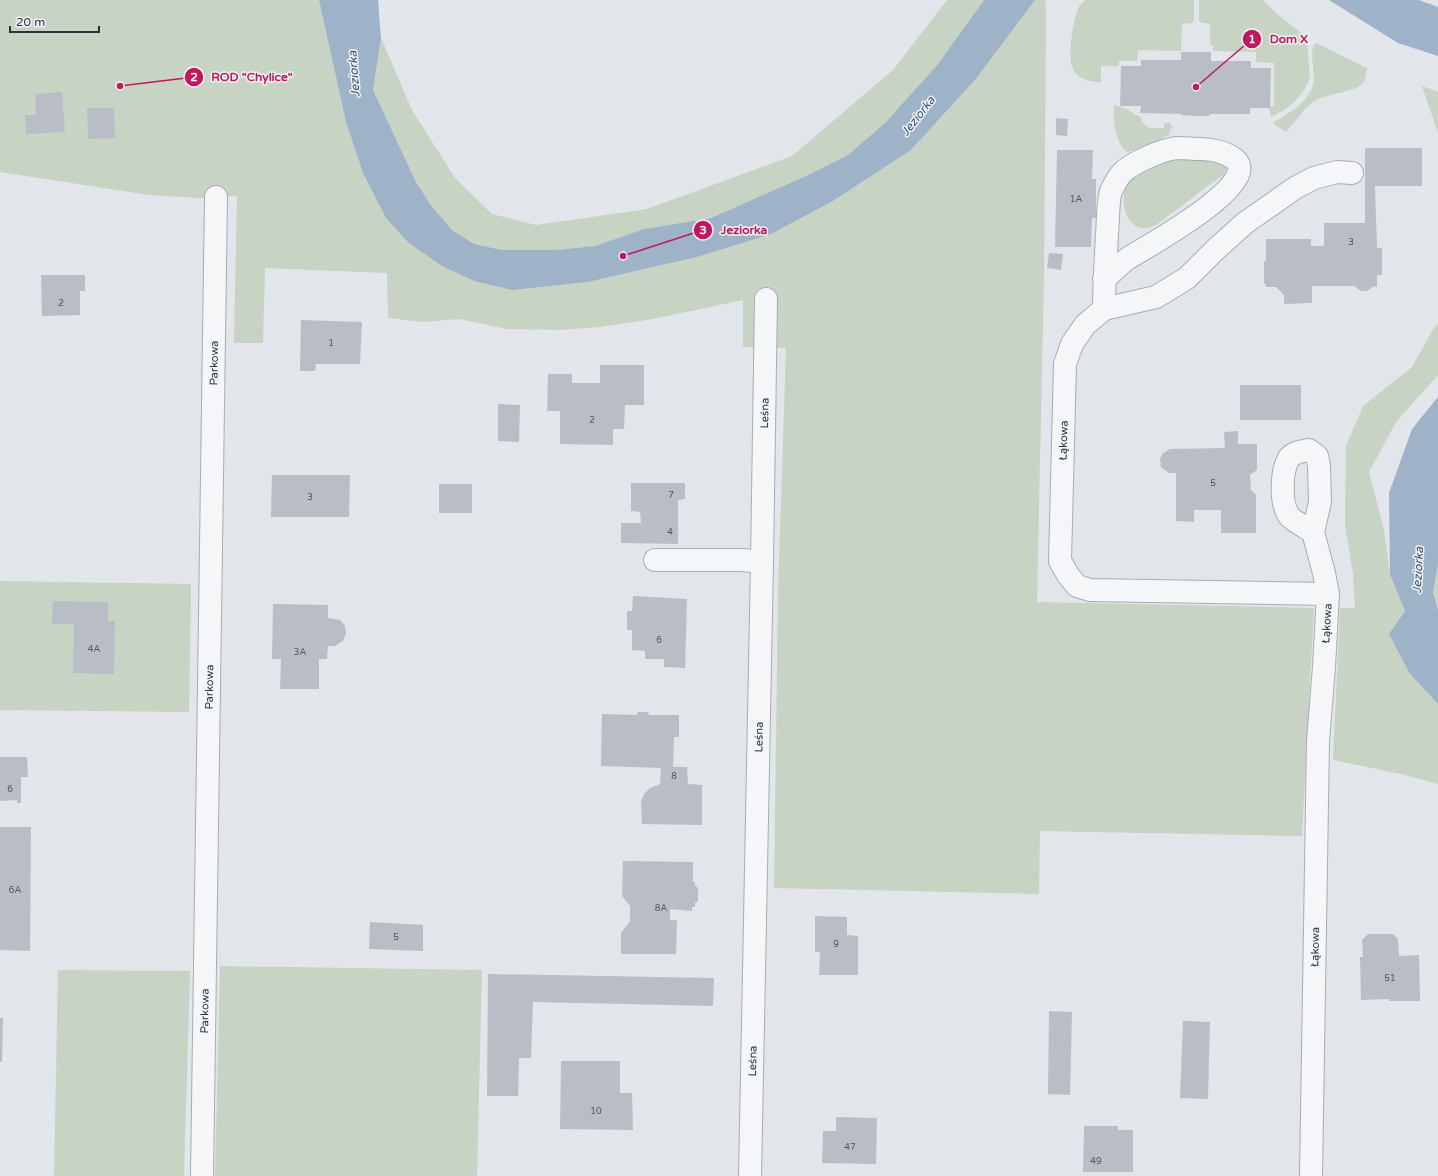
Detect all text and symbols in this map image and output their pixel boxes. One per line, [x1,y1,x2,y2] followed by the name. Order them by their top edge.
[10,8,99,34] scale bar
[16,15,45,29] text: 20 m
[1242,27,1316,51] callout: Dom X
[1248,32,1256,46] text: 1
[1270,32,1308,46] text: Dom X
[345,50,363,98] water label: Jeziorka
[184,65,301,89] callout: ROD "Chylice"
[190,70,198,84] text: 2
[211,70,293,85] text: ROD "Chylice"
[898,93,938,139] water label: Jeziorka
[1070,194,1082,205] house number: 1A
[693,218,775,242] callout: Jeziorka
[699,223,707,237] text: 3
[720,223,767,237] text: Jeziorka
[1348,237,1354,248] house number: 3
[58,298,64,309] house number: 2
[328,338,334,349] house number: 1
[207,341,220,386] street label: Parkowa
[758,398,771,429] street label: Leśna
[589,415,595,426] house number: 2
[1056,420,1070,461] street label: Łąkowa
[1210,478,1216,489] house number: 5
[668,490,674,501] house number: 7
[307,492,313,503] house number: 3
[667,527,673,538] house number: 4
[1410,546,1426,594] water label: Jeziorka
[1319,603,1334,644] street label: Łąkowa
[656,635,662,646] house number: 6
[88,644,100,655] house number: 4A
[294,647,306,658] house number: 3A
[202,665,216,710] street label: Parkowa
[752,722,765,753] street label: Leśna
[671,771,677,782] house number: 8
[7,784,13,795] house number: 6
[9,885,21,896] house number: 6A
[655,903,667,914] house number: 8A
[1308,927,1322,967] street label: Łąkowa
[393,932,399,943] house number: 5
[833,939,839,950] house number: 9
[1384,973,1396,984] house number: 51
[198,988,211,1034] street label: Parkowa
[745,1046,759,1077] street label: Leśna
[590,1106,602,1117] house number: 10
[844,1142,856,1153] house number: 47
[1090,1156,1102,1167] house number: 49

